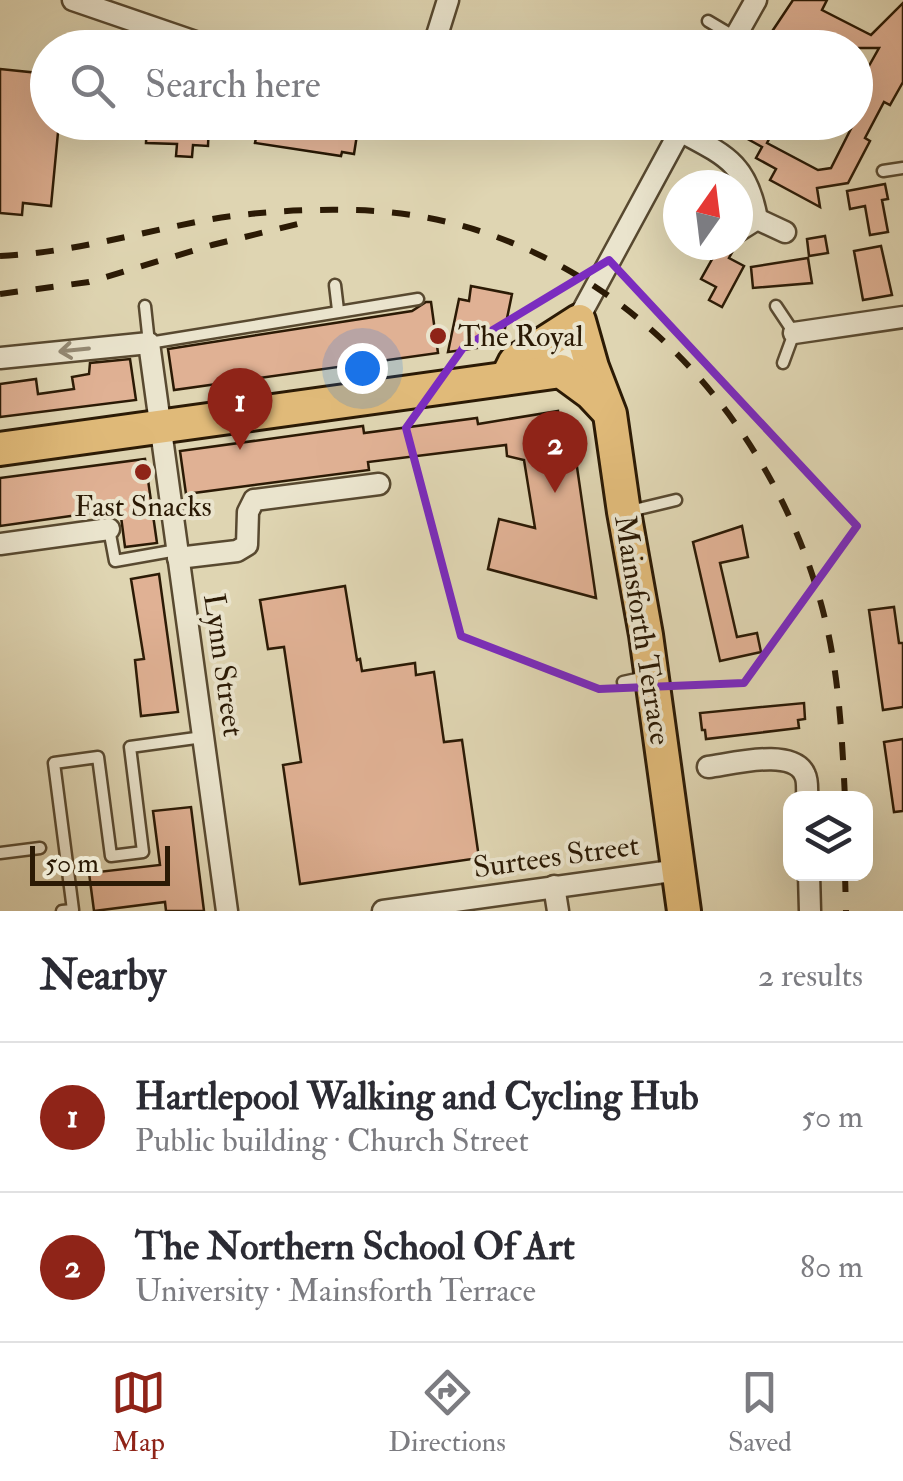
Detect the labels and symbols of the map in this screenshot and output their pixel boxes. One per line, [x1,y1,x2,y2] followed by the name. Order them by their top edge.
[663,170,753,260] north arrow
[458,318,584,355] place label: The Royal
[427,325,449,347] marker: The Royal
[59,341,91,360] one-way arrow
[337,343,388,394] your location
[208,368,272,450] pin: 1
[522,410,588,493] pin: 2
[132,461,154,483] marker: Fast Snacks
[74,488,212,525] place label: Fast Snacks
[606,513,679,748] street label: Mainsforth Terrace
[195,591,252,739] street label: Lynn Street
[471,827,642,886] street label: Surtees Street
[30,841,170,886] scale bar

